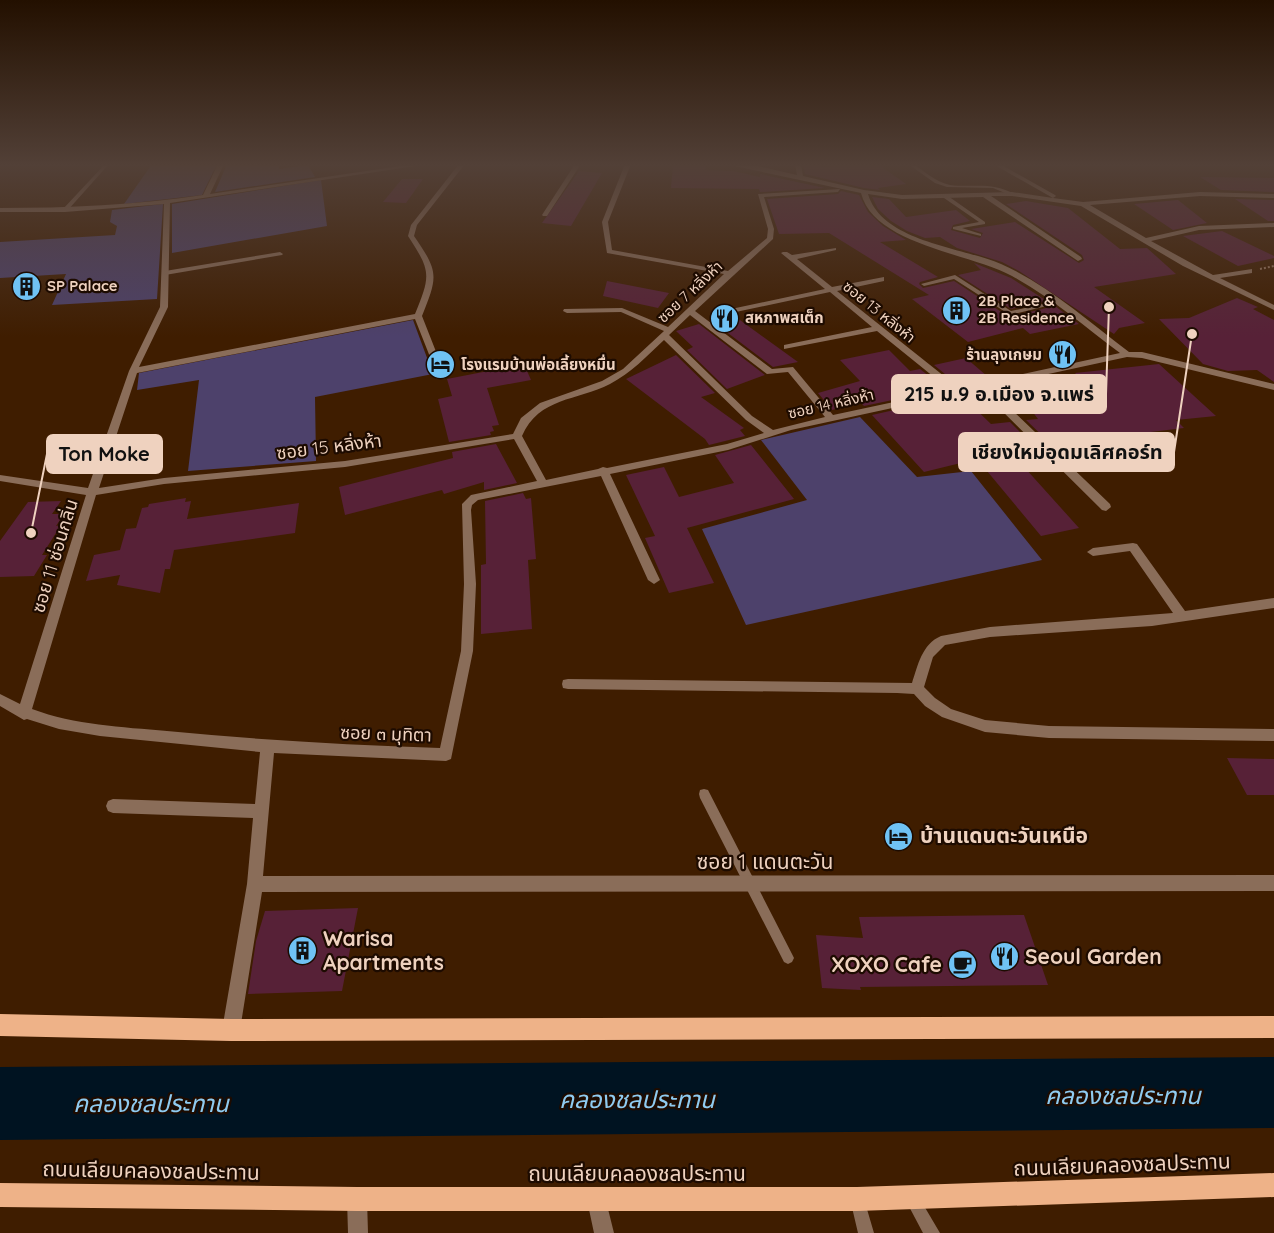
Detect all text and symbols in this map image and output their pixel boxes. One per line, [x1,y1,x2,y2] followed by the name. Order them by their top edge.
[653,257,726,327] street label: ซอย 7 หลิ่งห้า
[10,270,42,302] building icon: SP Palace
[47,276,118,295] place label: SP Palace
[839,277,919,347] street label: ซอย 13 หลิ่งห้า
[978,291,1074,327] place label: 2B Place & 2B Residence
[941,294,973,326] building icon: 2B Place & 2B Residence
[708,302,740,334] restaurant icon: สหภาพสเต็ก
[745,308,824,327] place label: สหภาพสเต็ก
[1047,339,1079,371] restaurant icon: ร้านลุงเกษม
[966,345,1042,364] place label: ร้านลุงเกษม
[424,349,456,381] hotel icon: โรงแรมบ้านพ่อเลี้ยงหมื่น
[461,354,616,374] place label: โรงแรมบ้านพ่อเลี้ยงหมื่น
[892,375,1106,413] callout: 215 ม.9 อ.เมือง จ.แพร่
[904,381,1094,406] text: 215 ม.9 อ.เมือง จ.แพร่
[786,384,876,423] street label: ซอย 14 หลิ่งห้า
[275,429,383,464] street label: ซอย 15 หลิ่งห้า
[959,433,1174,471] callout: เชียงใหม่อุดมเลิศคอร์ท
[47,435,162,473] callout: Ton Moke
[971,439,1163,464] text: เชียงใหม่อุดมเลิศคอร์ท
[58,441,150,466] text: Ton Moke
[26,496,83,615] street label: ซอย 11 ซ่อนกลิ่น
[340,720,432,747] street label: ซอย ๓ มุทิตา
[883,820,915,852] hotel icon: บ้านแดนตะวันเหนือ
[920,822,1088,848] place label: บ้านแดนตะวันเหนือ
[697,848,833,874] street label: ซอย 1 แดนตะวัน
[323,925,444,975] place label: Warisa Apartments
[286,935,318,967] building icon: Warisa Apartments
[988,941,1020,973] restaurant icon: Seoul Garden
[1025,943,1162,969] place label: Seoul Garden
[947,949,979,981] cafe icon: XOXO Cafe
[831,951,942,977] place label: XOXO Cafe
[1045,1080,1202,1110] water label: คลองชลประทาน
[559,1084,716,1114] water label: คลองชลประทาน
[73,1088,230,1118] water label: คลองชลประทาน
[1013,1147,1231,1181] street label: ถนนเลียบคลองชลประทาน
[42,1155,260,1185] street label: ถนนเลียบคลองชลประทาน
[528,1160,746,1186] street label: ถนนเลียบคลองชลประทาน

